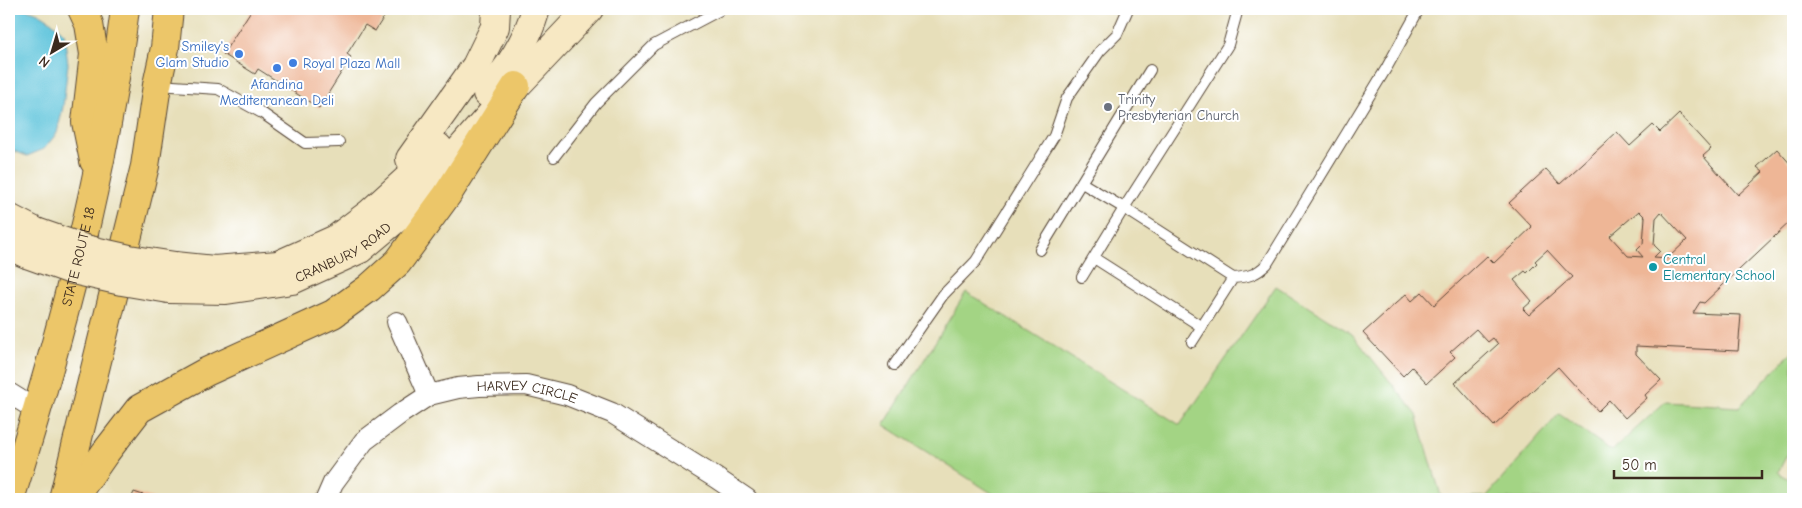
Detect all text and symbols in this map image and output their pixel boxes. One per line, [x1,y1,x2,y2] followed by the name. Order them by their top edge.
[28,28,78,78] north arrow
[156,38,229,71] place label: Smiley's Glam Studio
[233,48,245,60] marker: Smiley's Glam Studio
[35,52,53,71] text: N
[303,55,400,72] place label: Royal Plaza Mall
[287,57,299,69] marker: Royal Plaza Mall
[271,62,283,74] marker: Afandina Mediterranean Deli
[220,76,334,109] place label: Afandina Mediterranean Deli
[1118,91,1239,124] place label: Trinity Presbyterian Church
[1102,101,1114,113] marker: Trinity Presbyterian Church
[58,205,99,308] street label: STATE ROUTE 18
[292,218,395,287] street label: CRANBURY ROAD
[1663,251,1775,284] place label: Central Elementary School
[1647,261,1659,273] marker: Central Elementary School
[476,377,580,407] street label: HARVEY CIRCLE
[1614,448,1762,480] scale bar
[1622,456,1657,474] text: 50 m

